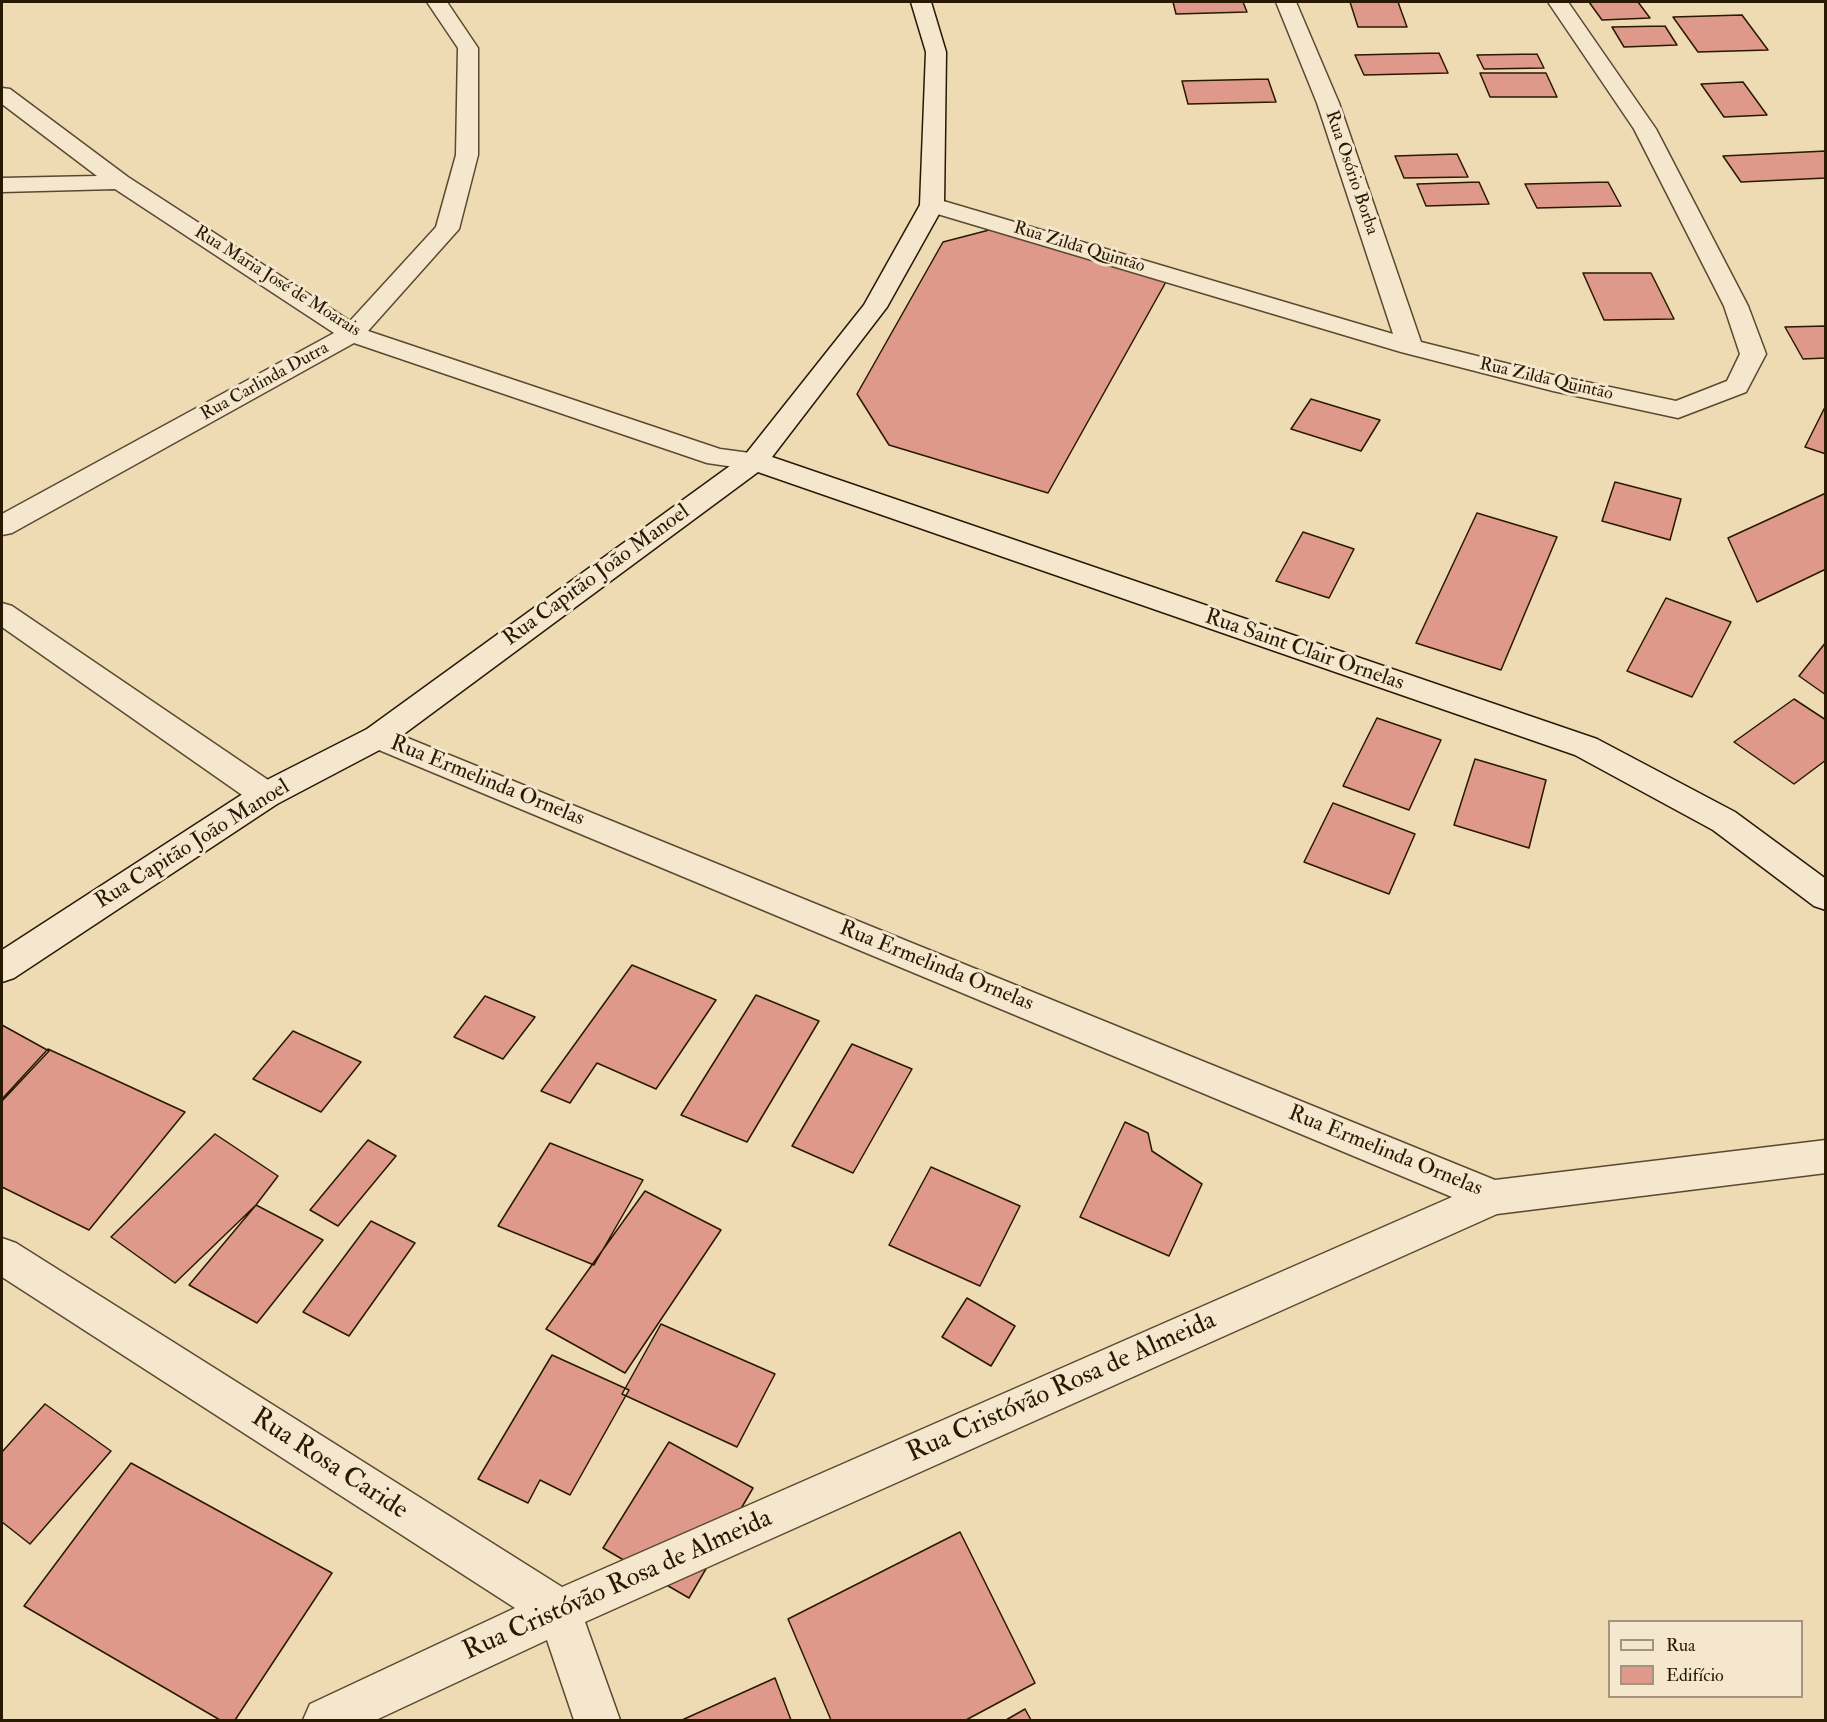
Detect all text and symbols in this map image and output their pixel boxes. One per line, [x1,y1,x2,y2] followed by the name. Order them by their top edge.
[1320,108,1382,238] street label: Rua Osório Borba
[1011,218,1147,278] street label: Rua Zilda Quintão
[190,222,364,342] street label: Rua Maria José de Moarais
[197,338,333,426] street label: Rua Carlinda Dutra
[1477,354,1615,406] street label: Rua Zilda Quintão
[499,499,695,653] street label: Rua Capitão João Manoel
[1201,604,1407,698] street label: Rua Saint Clair Ornelas
[386,731,588,833] street label: Rua Ermelinda Ornelas
[91,774,295,916] street label: Rua Capitão João Manoel
[835,916,1037,1018] street label: Rua Ermelinda Ornelas
[1284,1101,1486,1203] street label: Rua Ermelinda Ornelas
[903,1305,1221,1471] street label: Rua Cristóvão Rosa de Almeida
[245,1402,413,1528] street label: Rua Rosa Caride
[459,1503,777,1669] street label: Rua Cristóvão Rosa de Almeida
[1608,1620,1803,1698] legend
[1666,1634,1695,1657] text: Rua
[1666,1664,1724,1687] text: Edifício

